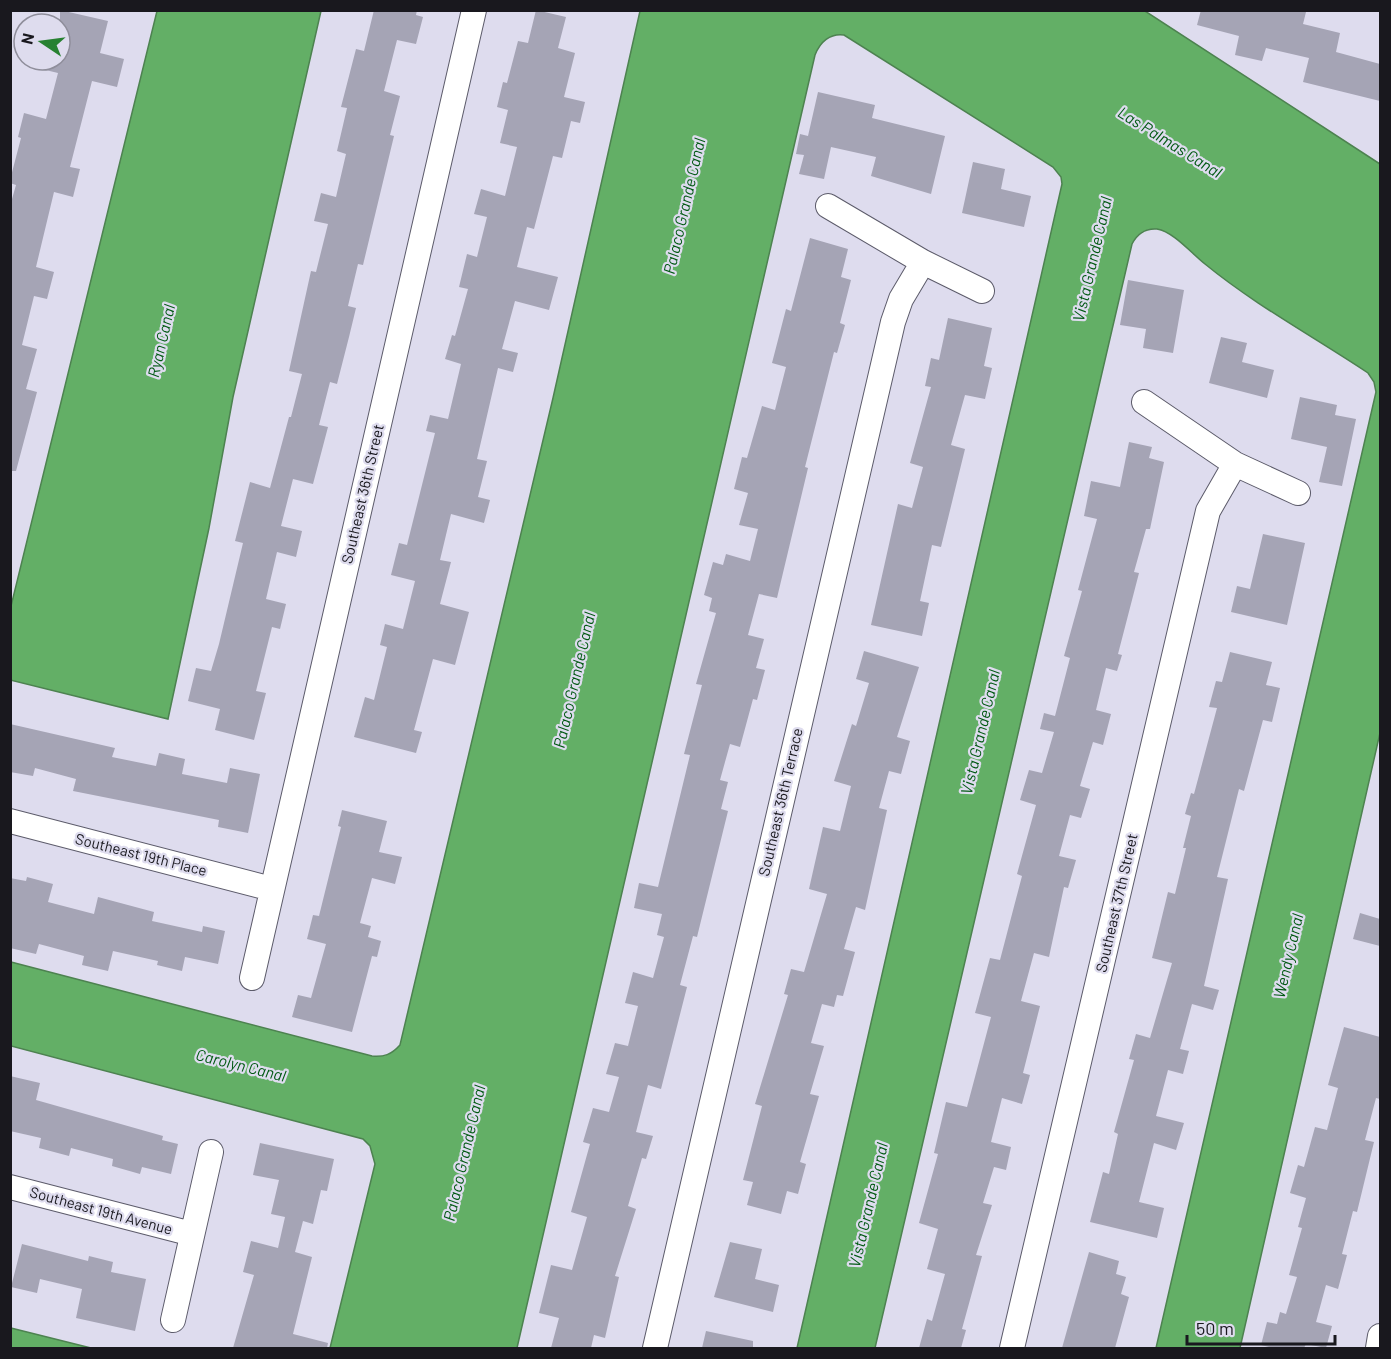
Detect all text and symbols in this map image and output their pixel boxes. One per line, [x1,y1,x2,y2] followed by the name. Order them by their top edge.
[12,12,72,72] north arrow
[16,31,37,46] text: N
[1115,102,1226,181] water label: Las Palmas Canal
[659,136,708,276] water label: Palaco Grande Canal
[1068,194,1115,323] water label: Vista Grande Canal
[143,302,178,379] water label: Ryan Canal
[337,422,387,565] street label: Southeast 36th Street
[549,610,598,750] water label: Palaco Grande Canal
[956,667,1003,796] water label: Vista Grande Canal
[754,726,806,878] street label: Southeast 36th Terrace
[74,829,209,879] street label: Southeast 19th Place
[1091,832,1141,974] street label: Southeast 37th Street
[1269,911,1307,1000] water label: Wendy Canal
[194,1044,289,1085] water label: Carolyn Canal
[439,1083,488,1223] water label: Palaco Grande Canal
[844,1140,891,1269] water label: Vista Grande Canal
[28,1182,175,1238] street label: Southeast 19th Avenue
[1187,1308,1336,1346] scale bar
[1196,1317,1234,1339] text: 50 m

